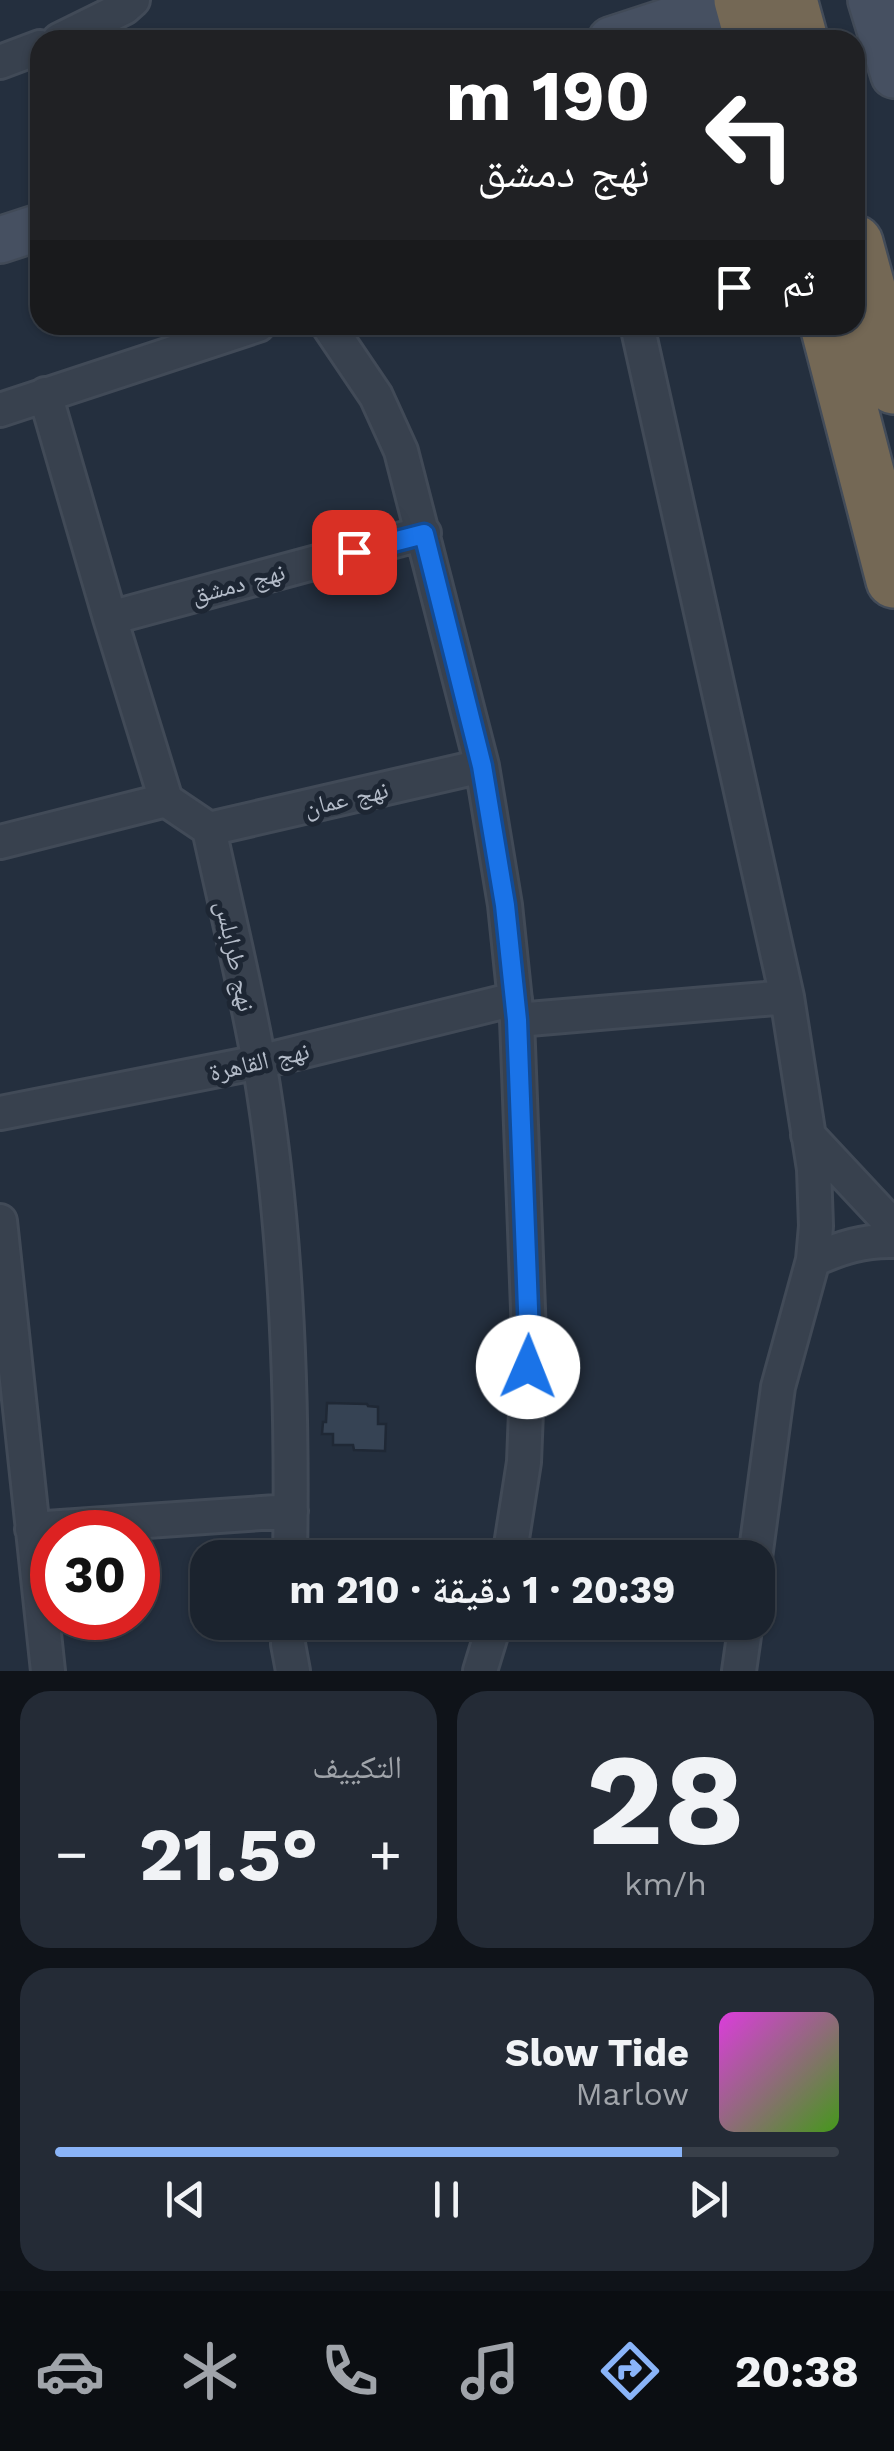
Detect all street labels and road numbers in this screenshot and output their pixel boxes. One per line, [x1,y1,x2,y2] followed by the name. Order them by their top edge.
[188,557,288,611] street label: نهج دمشق
[301,775,391,823] street label: نهج عمان
[209,898,261,1014] street label: نهج طرابلس
[206,1036,312,1088] street label: نهج القاهرة

